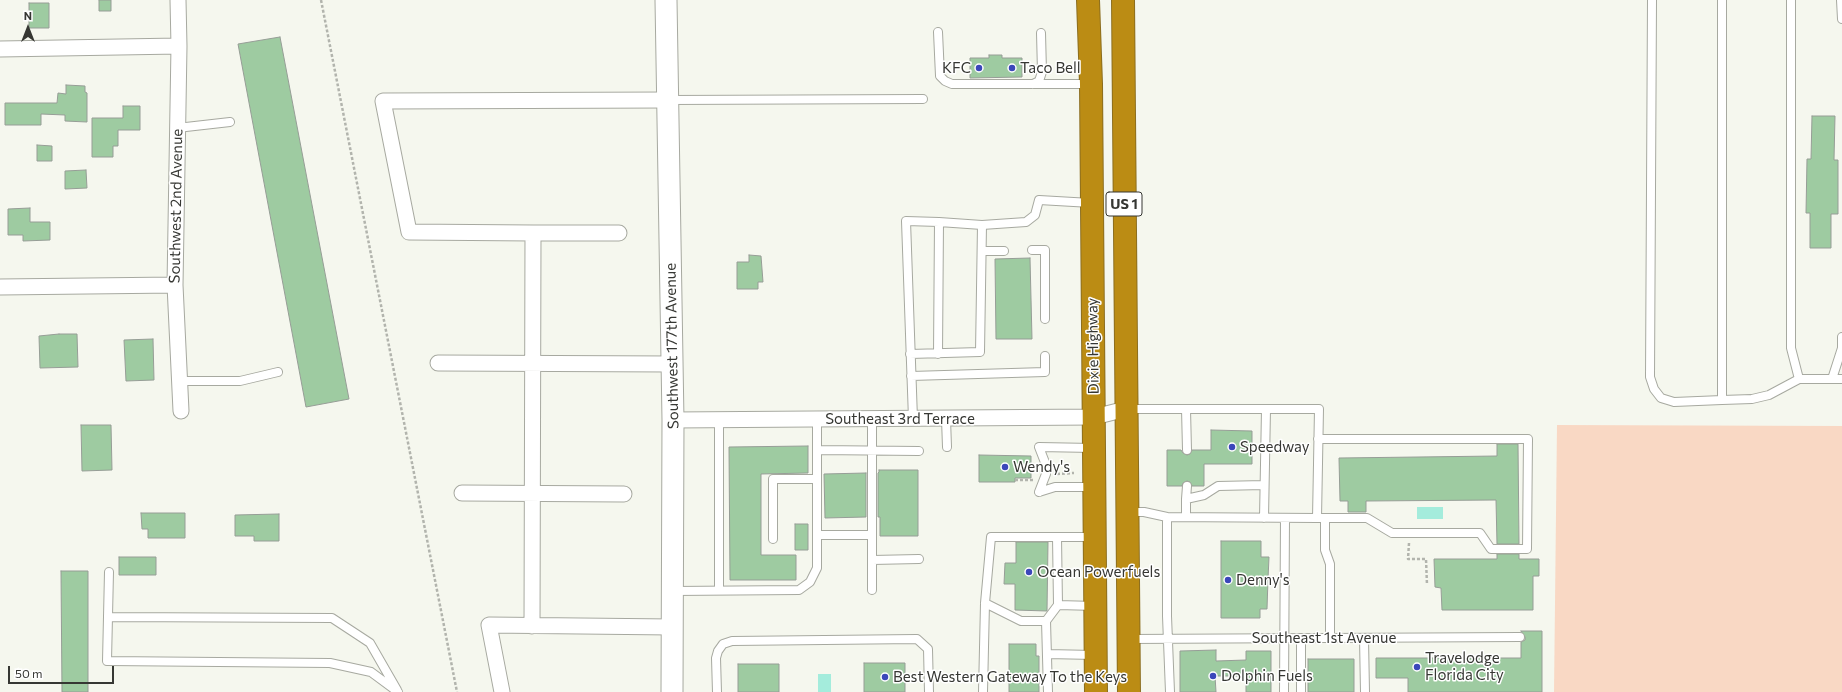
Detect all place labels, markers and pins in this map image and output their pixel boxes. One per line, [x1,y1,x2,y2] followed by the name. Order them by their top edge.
[942,59,971,77] place label: KFC
[1020,59,1081,77] place label: Taco Bell
[974,63,984,73] marker: KFC
[1007,63,1017,73] marker: Taco Bell
[1240,438,1309,456] place label: Speedway
[1227,442,1237,452] marker: Speedway
[1013,458,1070,476] place label: Wendy's
[1000,462,1010,472] marker: Wendy's
[1037,563,1160,581] place label: Ocean Powerfuels
[1024,567,1034,577] marker: Ocean Powerfuels
[1236,571,1290,589] place label: Denny's
[1223,575,1233,585] marker: Denny's
[1425,649,1504,684] place label: Travelodge Florida City
[1412,662,1422,672] marker: Travelodge Florida City
[1221,667,1313,685] place label: Dolphin Fuels
[893,668,1127,686] place label: Best Western Gateway To the Keys
[1208,671,1218,681] marker: Dolphin Fuels
[880,672,890,682] marker: Best Western Gateway To the Keys

